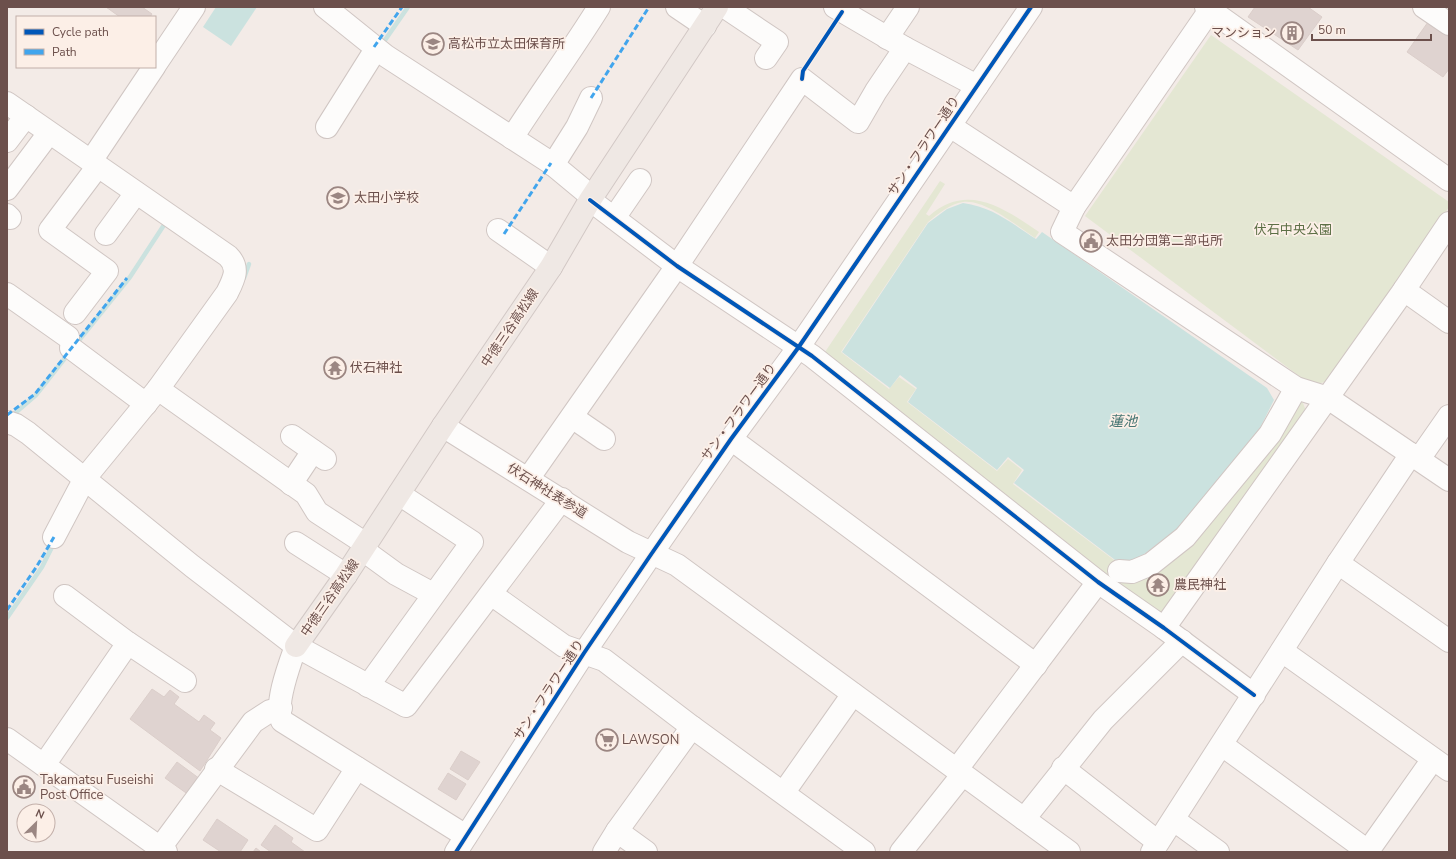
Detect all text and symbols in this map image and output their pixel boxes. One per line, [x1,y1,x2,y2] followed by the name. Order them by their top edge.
[16,16,156,68] legend
[1312,16,1431,42] scale bar
[1279,20,1305,46] building icon: マンション
[1318,22,1346,38] text: 50 m
[52,24,109,40] text: Cycle path
[1211,24,1276,42] place label: マンション
[420,31,446,57] school or university icon: 高松市立太田保育所
[448,35,565,53] place label: 高松市立太田保育所
[52,44,77,60] text: Path
[884,92,964,200] street label: サン・フラワー通り
[325,185,351,211] school or university icon: 太田小学校
[354,189,419,207] place label: 太田小学校
[1254,221,1332,239] park label: 伏石中央公園
[1078,228,1104,254] public building icon: 太田分団第二部屯所
[1106,232,1223,250] place label: 太田分団第二部屯所
[477,285,543,371] street label: 中徳三谷高松線
[322,355,348,381] temple icon: 伏石神社
[350,359,402,377] place label: 伏石神社
[697,359,781,465] street label: サン・フラワー通り
[1109,412,1139,431] water label: 蓮池
[504,459,590,523] street label: 伏石神社表参道
[297,556,363,640] street label: 中徳三谷高松線
[1145,572,1171,598] temple icon: 農民神社
[1174,576,1226,594] place label: 農民神社
[510,636,588,744] street label: サン・フラワー通り
[594,727,620,753] supermarket icon: LAWSON
[622,731,679,749] place label: LAWSON
[40,771,154,804] place label: Takamatsu Fuseishi Post Office
[11,774,37,800] public building icon: Takamatsu Fuseishi Post Office
[16,803,56,843] north arrow
[33,806,47,823] text: N

